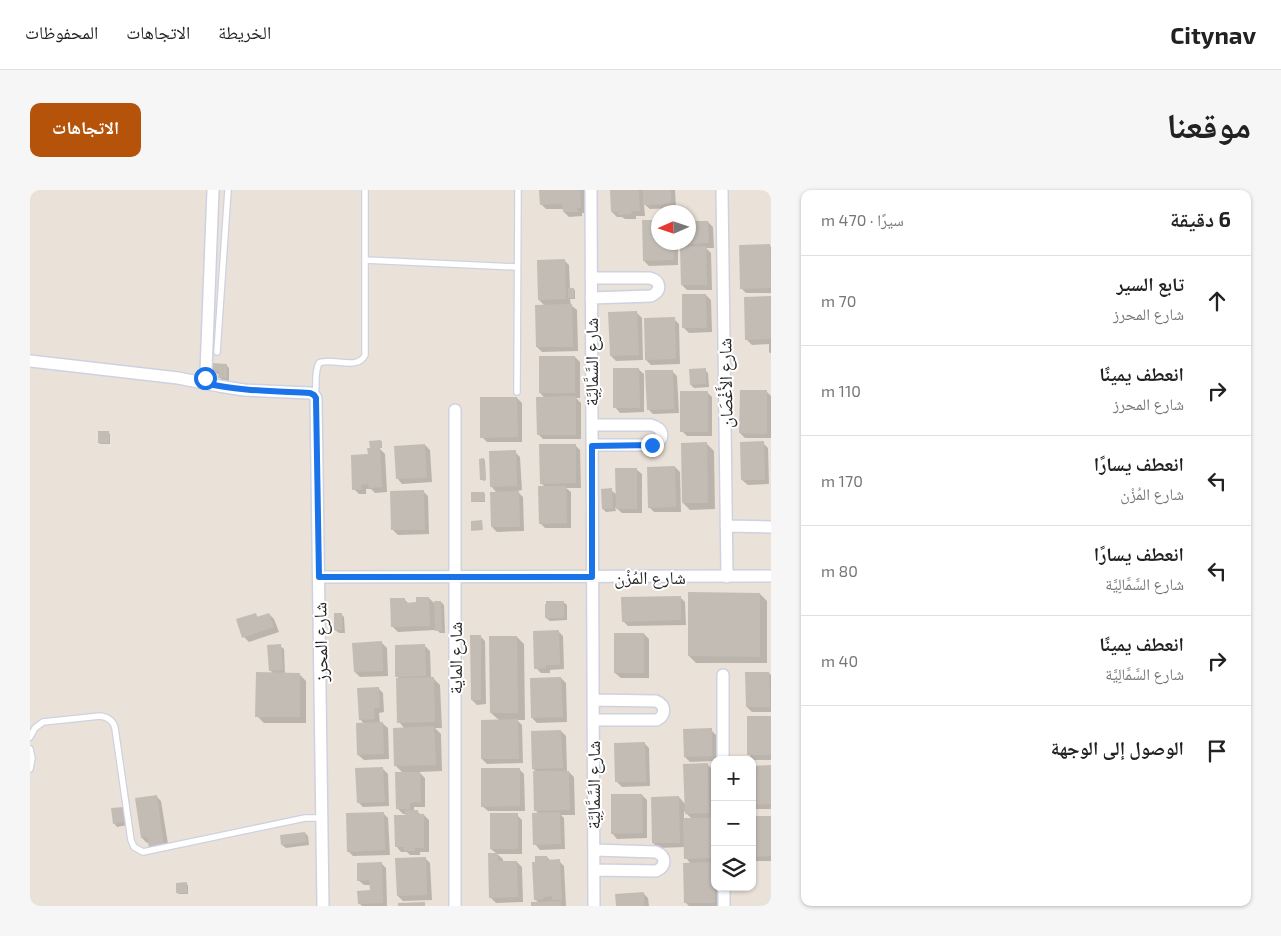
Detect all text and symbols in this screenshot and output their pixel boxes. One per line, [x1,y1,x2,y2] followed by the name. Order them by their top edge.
[1170,20,1256,49] text: Citynav
[25,21,98,43] text: المحفوظات
[126,21,190,43] text: الاتجاهات
[218,21,271,43] text: الخريطة
[30,103,141,157] button: الاتجاهات
[1166,103,1251,145] text: موقعنا
[651,205,696,250] north arrow
[1170,206,1231,231] text: 6 دقيقة
[821,210,904,229] text: سيرًا · 470 m
[1117,272,1184,295] text: تابع السير
[1203,287,1231,315] icon: ahead
[821,291,856,310] text: 70 m
[1113,304,1184,323] text: شارع المحرز
[580,318,603,406] street label: شارع السَّمَّالِيَّة
[713,338,738,428] street label: شارع الأَغْصَان
[1099,362,1184,385] text: انعطف يمينًا
[194,367,217,390] route start
[1203,377,1231,405] icon: right
[821,381,861,400] text: 110 m
[1113,394,1184,413] text: شارع المحرز
[641,434,664,457] route end
[1094,452,1184,475] text: انعطف يسارًا
[1203,467,1231,495] icon: left
[821,471,863,490] text: 170 m
[1120,484,1184,503] text: شارع المُزْن
[1094,542,1184,565] text: انعطف يسارًا
[1203,557,1231,585] icon: left
[821,561,858,580] text: 80 m
[614,566,686,589] street label: شارع المُزْن
[1105,574,1184,593] text: شارع السَّمَّالِيَّة
[308,602,333,683] street label: شارع المحرز
[444,622,467,694] street label: شارع الماية
[1099,632,1184,655] text: انعطف يمينًا
[1203,647,1231,675] icon: right
[821,651,858,670] text: 40 m
[1105,664,1184,683] text: شارع السَّمَّالِيَّة
[1051,736,1184,759] text: الوصول إلى الوجهة
[1203,737,1231,765] icon: arrive
[582,741,605,829] street label: شارع السَّمَّالِيَّة
[711,756,756,891] map controls
[711,756,756,801] button: +
[711,801,756,846] button: −
[711,846,756,891] button: layers

